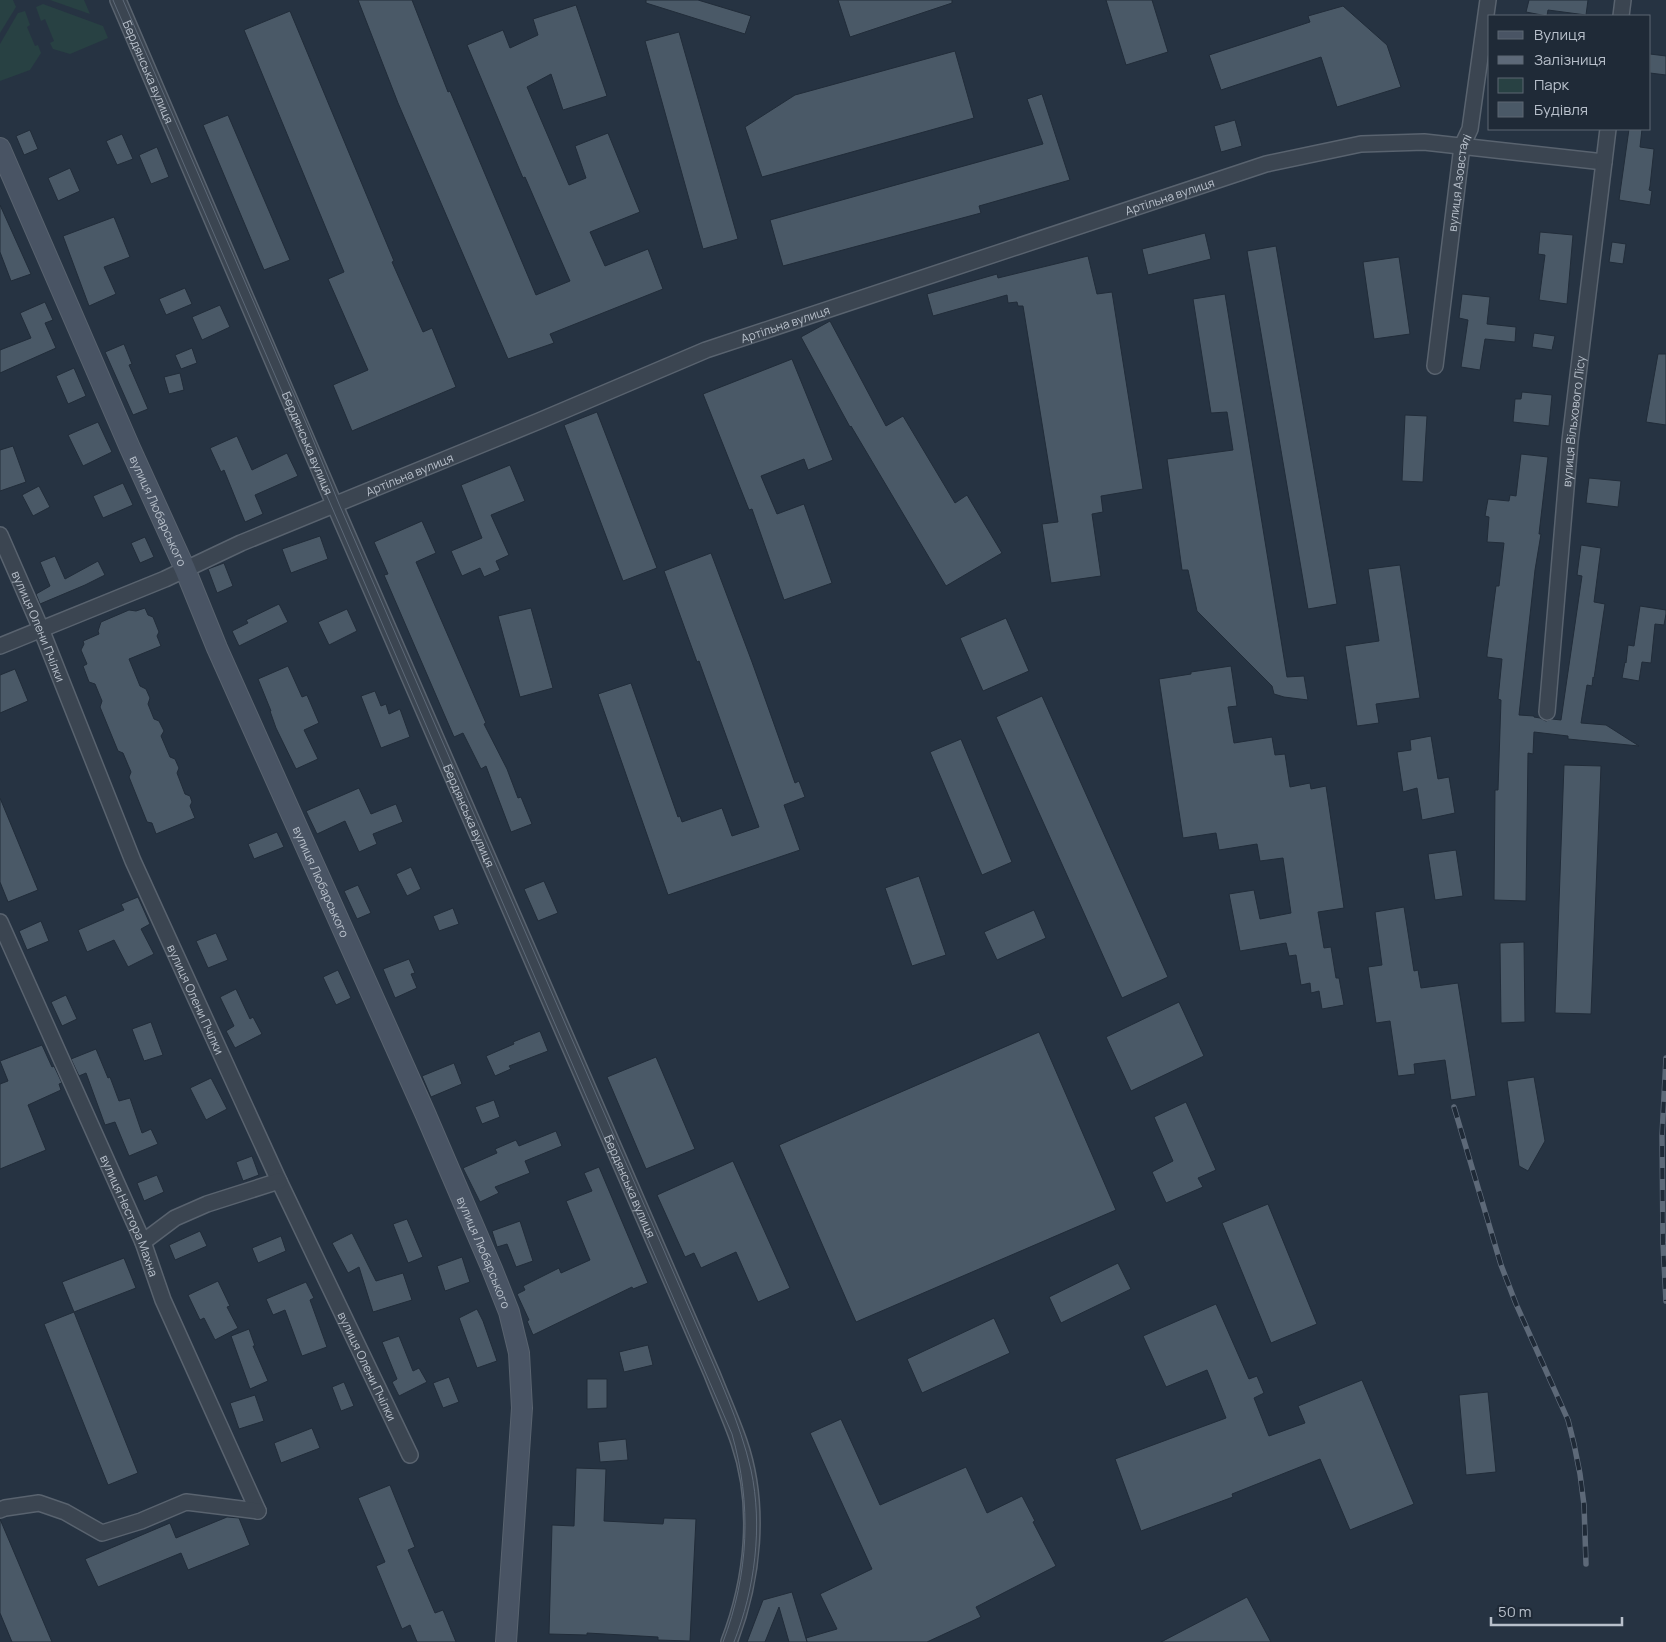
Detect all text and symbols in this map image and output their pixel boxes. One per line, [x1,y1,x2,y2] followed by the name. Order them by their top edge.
[1488,15,1651,130] legend
[119,17,178,126] street label: Бердянська вулиця
[1534,24,1586,45] text: Вулиця
[1534,49,1606,70] text: Залізниця
[1534,74,1570,95] text: Парк
[1534,99,1588,120] text: Будівля
[1443,131,1475,232] street label: вулиця Азовсталі
[1123,173,1216,219] street label: Артільна вулиця
[738,301,832,346] street label: Артільна вулиця
[1558,354,1589,487] street label: вулиця Вільхового Лісу
[278,389,338,497] street label: Бердянська вулиця
[363,449,456,500] street label: Артільна вулиця
[126,453,191,569] street label: вулиця Любарського
[8,568,70,684] street label: вулиця Олени Пчілки
[440,761,499,870] street label: Бердянська вулиця
[289,823,354,940] street label: вулиця Любарського
[164,942,228,1057] street label: вулиця Олени Пчілки
[601,1132,660,1240] street label: Бердянська вулиця
[97,1152,163,1279] street label: вулиця Нестора Махна
[453,1194,515,1311] street label: вулиця Любарського
[334,1309,401,1423] street label: вулиця Олени Пчілки
[1491,1594,1622,1626] scale bar
[1498,1601,1532,1622] text: 50 m

